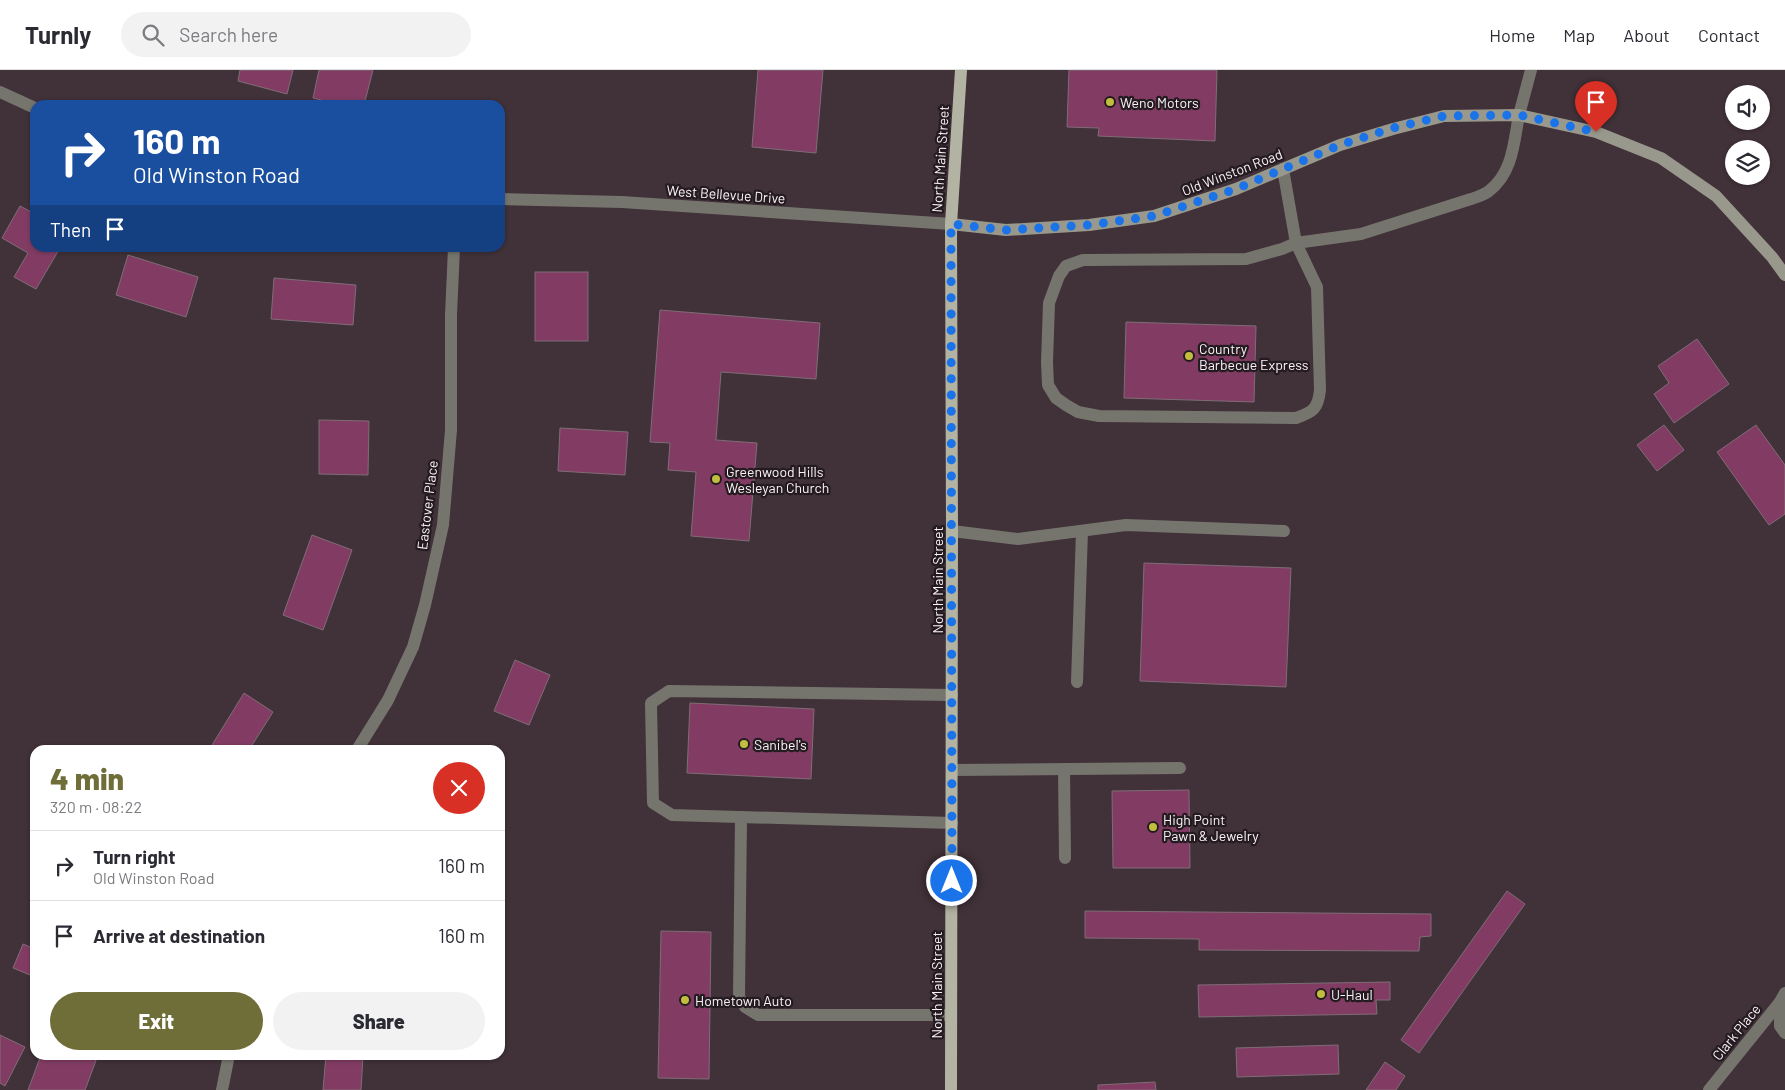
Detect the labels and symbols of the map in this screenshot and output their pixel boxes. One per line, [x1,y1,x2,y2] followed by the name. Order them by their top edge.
[1575,81,1617,132] pin
[1120,94,1199,111] place label: Weno Motors
[1104,96,1116,108] marker: Weno Motors
[928,105,952,213] street label: North Main Street
[1179,145,1285,199] street label: Old Winston Road
[666,181,786,207] street label: West Bellevue Drive
[1199,340,1309,373] place label: Country Barbecue Express
[1183,350,1195,362] marker: Country Barbecue Express
[413,459,441,551] street label: Eastover Place
[726,463,829,496] place label: Greenwood Hills Wesleyan Church
[710,473,722,485] marker: Greenwood Hills Wesleyan Church
[929,526,946,634] street label: North Main Street
[754,736,807,753] place label: Sanibel's
[738,738,750,750] marker: Sanibel's
[1163,811,1259,844] place label: High Point Pawn & Jewelry
[1147,821,1159,833] marker: High Point Pawn & Jewelry
[925,854,977,906] position arrow
[928,931,945,1039] street label: North Main Street
[1331,986,1373,1003] place label: U-Haul
[1315,988,1327,1000] marker: U-Haul
[695,992,792,1009] place label: Hometown Auto
[679,994,691,1006] marker: Hometown Auto
[1708,1001,1764,1063] street label: Clark Place

